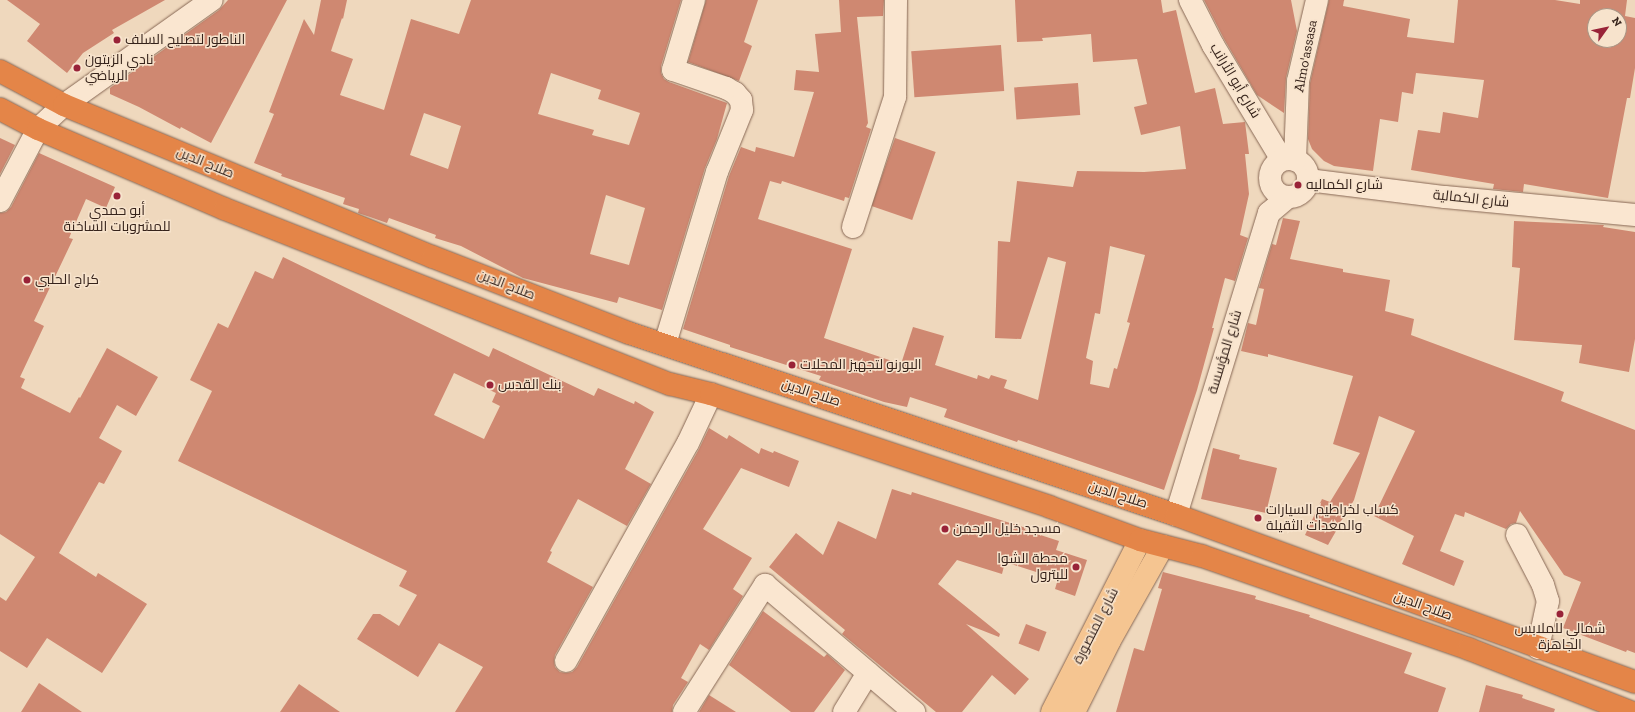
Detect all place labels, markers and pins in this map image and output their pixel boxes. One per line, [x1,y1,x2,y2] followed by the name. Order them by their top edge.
[125,32,245,48] place label: الناطور لتصليح السلف
[112,35,122,45] marker: الناطور لتصليح السلف
[85,52,154,84] place label: نادي الزيتون الرياضي
[72,63,82,73] marker: نادي الزيتون الرياضي
[1306,177,1383,193] place label: شارع الكماليه
[1293,180,1303,190] marker: شارع الكماليه
[112,191,122,201] marker: أبو حمدي للمشروبات الساخنة
[63,203,171,236] place label: أبو حمدي للمشروبات الساخنة
[35,272,99,288] place label: كراج الحلبي
[22,275,32,285] marker: كراج الحلبي
[800,357,922,373] place label: البورنو لتجهيز المحلات
[787,360,797,370] marker: البورنو لتجهيز المحلات
[498,377,561,393] place label: بنك القدس
[485,380,495,390] marker: بنك القدس
[1266,502,1399,534] place label: كساب لخراطيم السيارات والمعدات الثقيلة
[1253,513,1263,523] marker: كساب لخراطيم السيارات والمعدات الثقيلة
[953,521,1061,537] place label: مسجد خليل الرحمن
[940,524,950,534] marker: مسجد خليل الرحمن
[997,551,1068,584] place label: محطة الشوا للبترول
[1071,562,1081,572] marker: محطة الشوا للبترول
[1555,609,1565,619] marker: شمالي للملابس الجاهزة
[1515,621,1605,654] place label: شمالي للملابس الجاهزة

